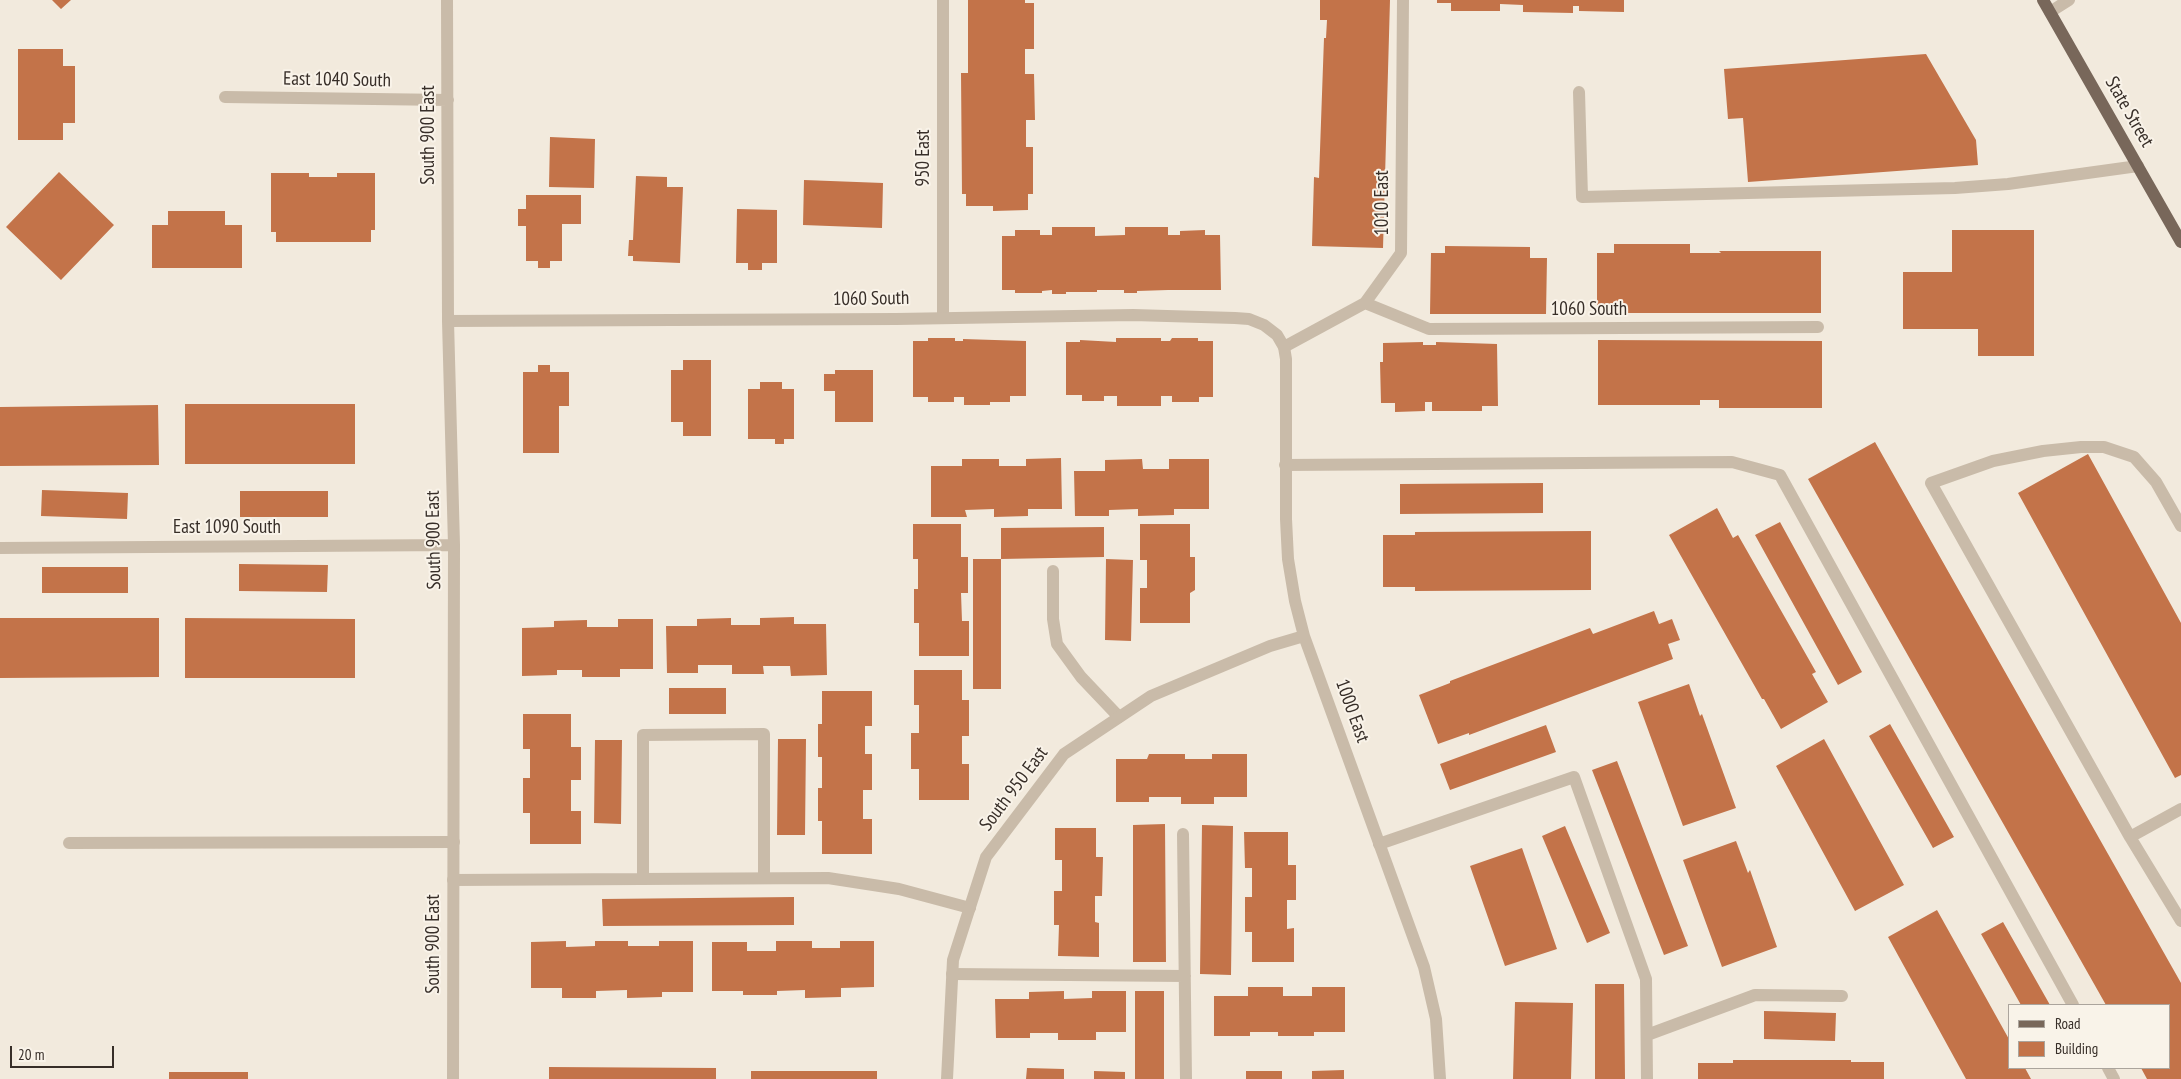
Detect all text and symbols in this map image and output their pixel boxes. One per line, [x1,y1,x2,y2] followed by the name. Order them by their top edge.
[283,68,391,92] street label: East 1040 South
[2100,73,2158,151] street label: State Street
[418,85,440,185] street label: South 900 East
[913,129,935,187] street label: 950 East
[1372,170,1394,236] street label: 1010 East
[833,287,909,311] street label: 1060 South
[1551,299,1627,321] street label: 1060 South
[422,490,446,590] street label: South 900 East
[173,517,281,539] street label: East 1090 South
[1330,676,1374,746] street label: 1000 East
[975,742,1053,836] street label: South 950 East
[423,894,445,994] street label: South 900 East
[2008,1004,2171,1069] legend
[2055,1014,2081,1033] text: Road
[12,1036,116,1068] scale bar
[2055,1039,2098,1058] text: Building
[18,1045,44,1064] text: 20 m

